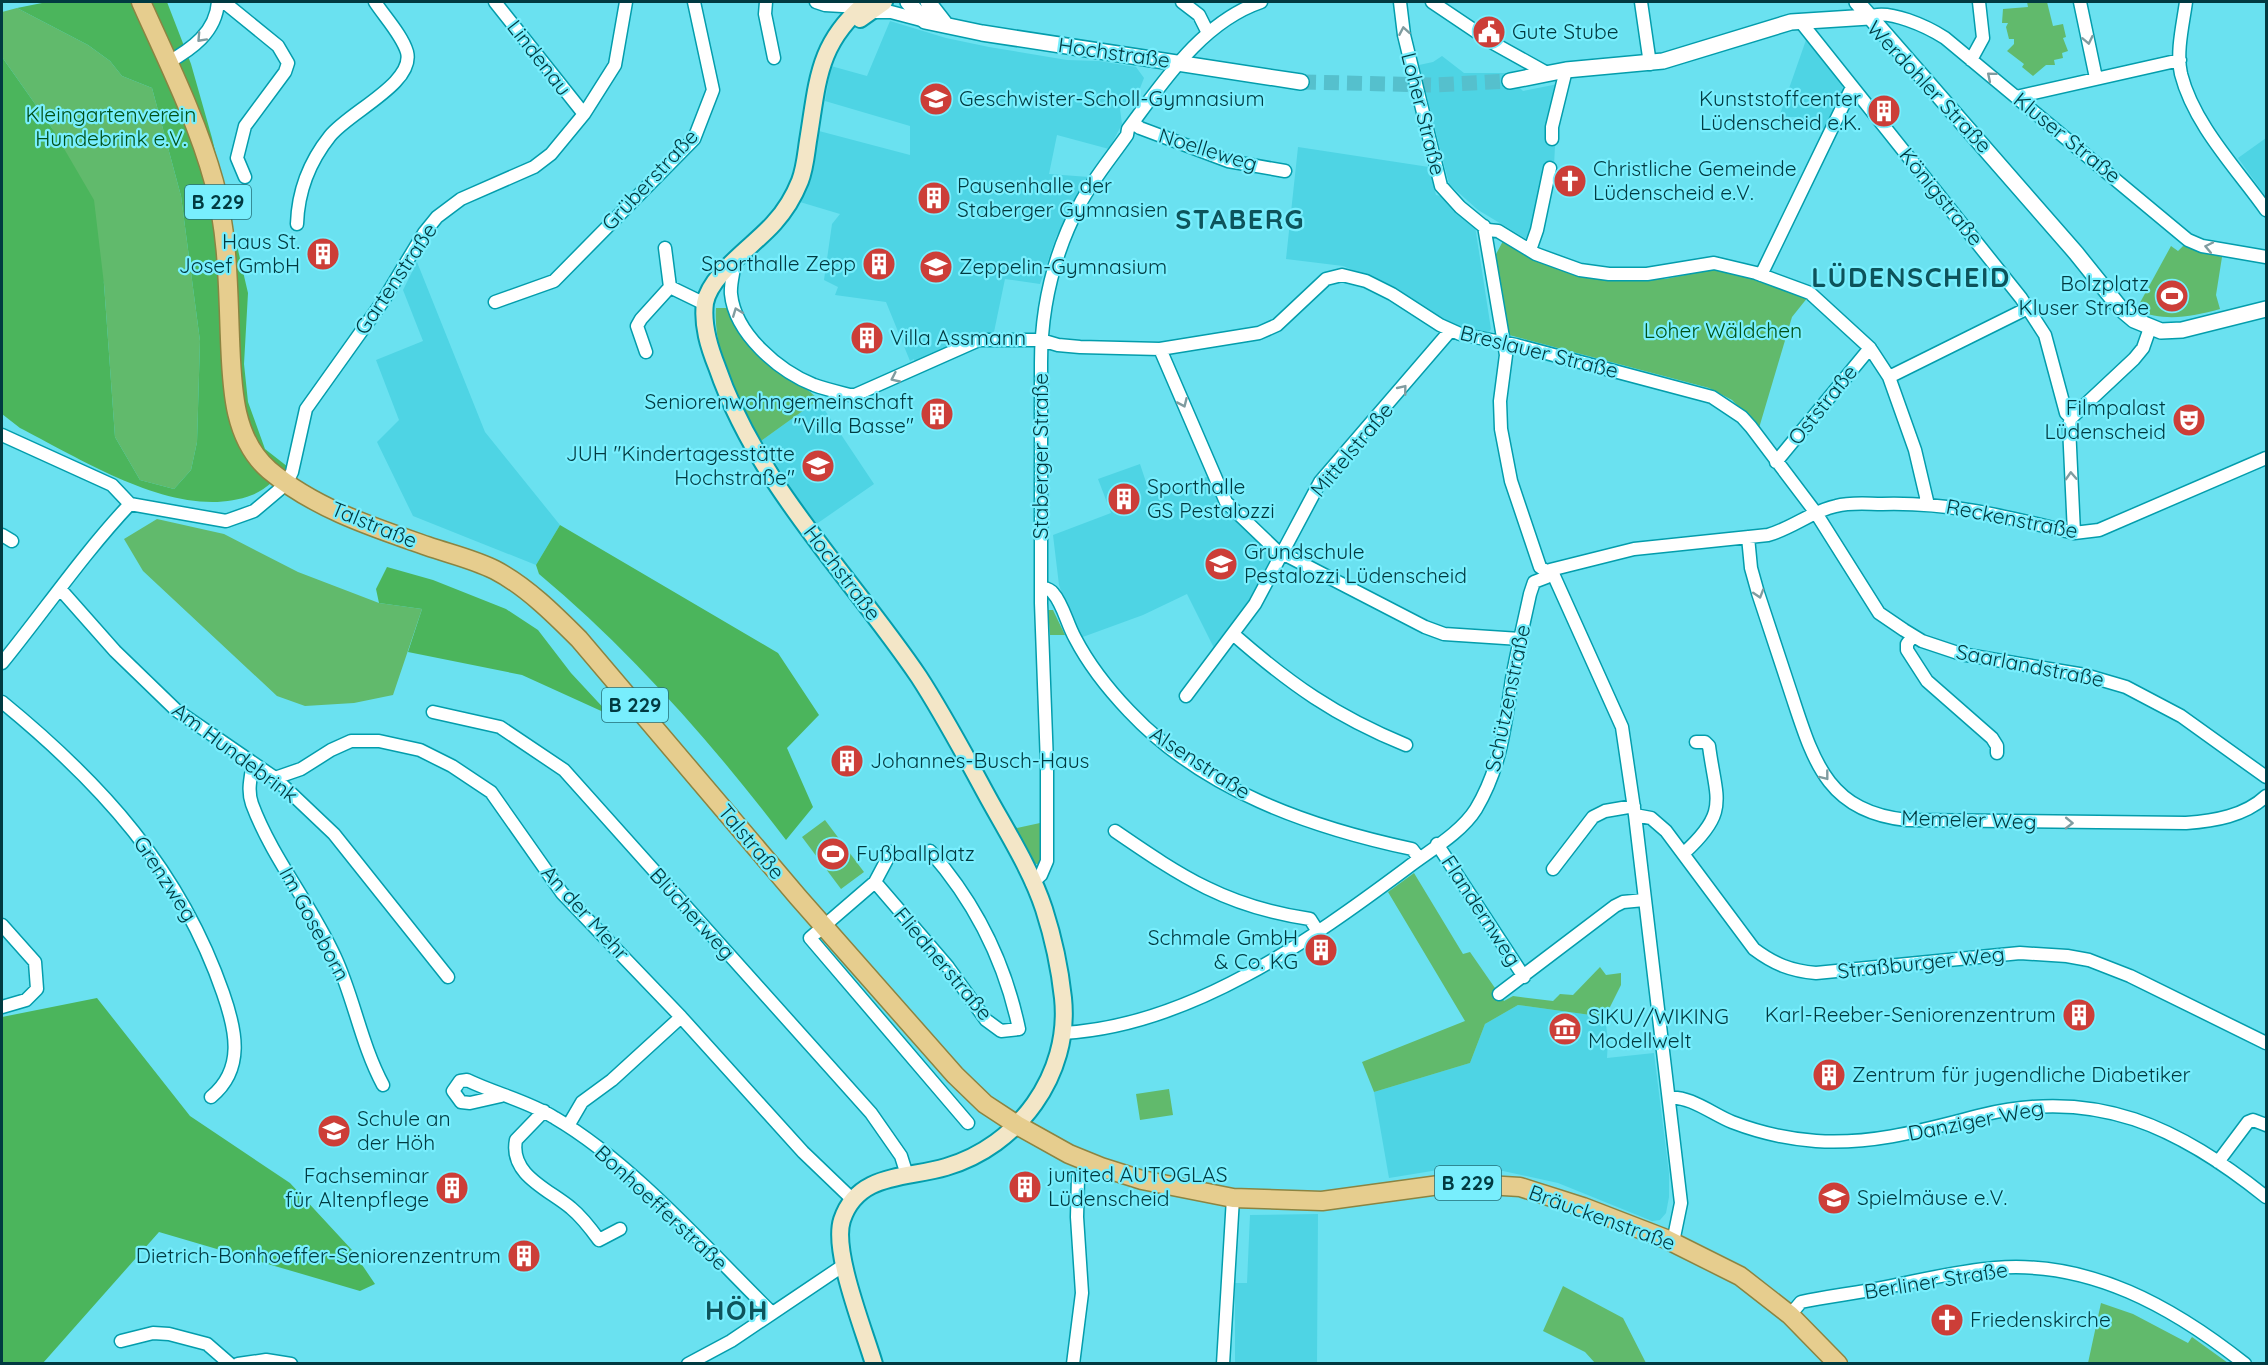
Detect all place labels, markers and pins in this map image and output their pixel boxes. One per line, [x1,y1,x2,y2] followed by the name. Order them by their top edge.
[1471,14,1507,50] public building icon: Gute Stube
[1512,18,1619,44] place label: Gute Stube
[918,81,954,117] school or university icon: Geschwister-Scholl-Gymnasium
[959,85,1265,111] place label: Geschwister-Scholl-Gymnasium
[1699,85,1861,135] place label: Kunststoffcenter Lüdenscheid e.K.
[1866,93,1902,129] building icon: Kunststoffcenter Lüdenscheid e.K.
[1593,155,1797,205] place label: Christliche Gemeinde Lüdenscheid e.V.
[1552,163,1588,199] church icon: Christliche Gemeinde Lüdenscheid e.V.
[957,172,1168,222] place label: Pausenhalle der Staberger Gymnasien
[916,180,952,216] building icon: Pausenhalle der Staberger Gymnasien
[179,228,300,278] place label: Haus St. Josef GmbH
[305,236,341,272] building icon: Haus St. Josef GmbH
[861,246,897,282] building icon: Sporthalle Zepp
[918,249,954,285] school or university icon: Zeppelin-Gymnasium
[701,250,856,276] place label: Sporthalle Zepp
[959,253,1167,279] place label: Zeppelin-Gymnasium
[2019,270,2149,320] place label: Bolzplatz Kluser Straße
[2154,278,2190,314] sports icon: Bolzplatz Kluser Straße
[849,320,885,356] building icon: Villa Assmann
[890,324,1026,350] place label: Villa Assmann
[645,388,914,438] place label: Seniorenwohngemeinschaft "Villa Basse"
[2044,394,2166,444] place label: Filmpalast Lüdenscheid
[919,396,955,432] building icon: Seniorenwohngemeinschaft "Villa Basse"
[2171,402,2207,438] theatre icon: Filmpalast Lüdenscheid
[566,440,795,490] place label: JUH "Kindertagesstätte Hochstraße"
[800,448,836,484] school or university icon: JUH "Kindertagesstätte Hochstraße"
[1147,473,1275,523] place label: Sporthalle GS Pestalozzi
[1106,481,1142,517] building icon: Sporthalle GS Pestalozzi
[1244,538,1467,588] place label: Grundschule Pestalozzi Lüdenscheid
[1203,546,1239,582] school or university icon: Grundschule Pestalozzi Lüdenscheid
[829,743,865,779] building icon: Johannes-Busch-Haus
[870,747,1089,773] place label: Johannes-Busch-Haus
[815,836,851,872] sports icon: Fußballplatz
[856,840,975,866] place label: Fußballplatz
[1148,924,1298,974] place label: Schmale GmbH & Co. KG
[1303,932,1339,968] building icon: Schmale GmbH & Co. KG
[2061,997,2097,1033] building icon: Karl-Reeber-Seniorenzentrum
[1765,1001,2056,1027] place label: Karl-Reeber-Seniorenzentrum
[1588,1003,1729,1053] place label: SIKU//WIKING Modellwelt
[1547,1011,1583,1047] museum icon: SIKU//WIKING Modellwelt
[1811,1057,1847,1093] building icon: Zentrum für jugendliche Diabetiker
[1852,1061,2191,1087] place label: Zentrum für jugendliche Diabetiker
[357,1105,451,1155] place label: Schule an der Höh
[316,1113,352,1149] school or university icon: Schule an der Höh
[1047,1161,1227,1211] place label: junited AUTOGLAS Lüdenscheid
[285,1162,429,1212] place label: Fachseminar für Altenpflege
[1007,1169,1043,1205] building icon: junited AUTOGLAS Lüdenscheid
[434,1170,470,1206] building icon: Fachseminar für Altenpflege
[1816,1180,1852,1216] school or university icon: Spielmäuse e.V.
[1857,1184,2007,1210] place label: Spielmäuse e.V.
[506,1238,542,1274] building icon: Dietrich-Bonhoeffer-Seniorenzentrum
[136,1242,501,1268] place label: Dietrich-Bonhoeffer-Seniorenzentrum
[1929,1302,1965,1338] church icon: Friedenskirche
[1970,1306,2111,1332] place label: Friedenskirche

